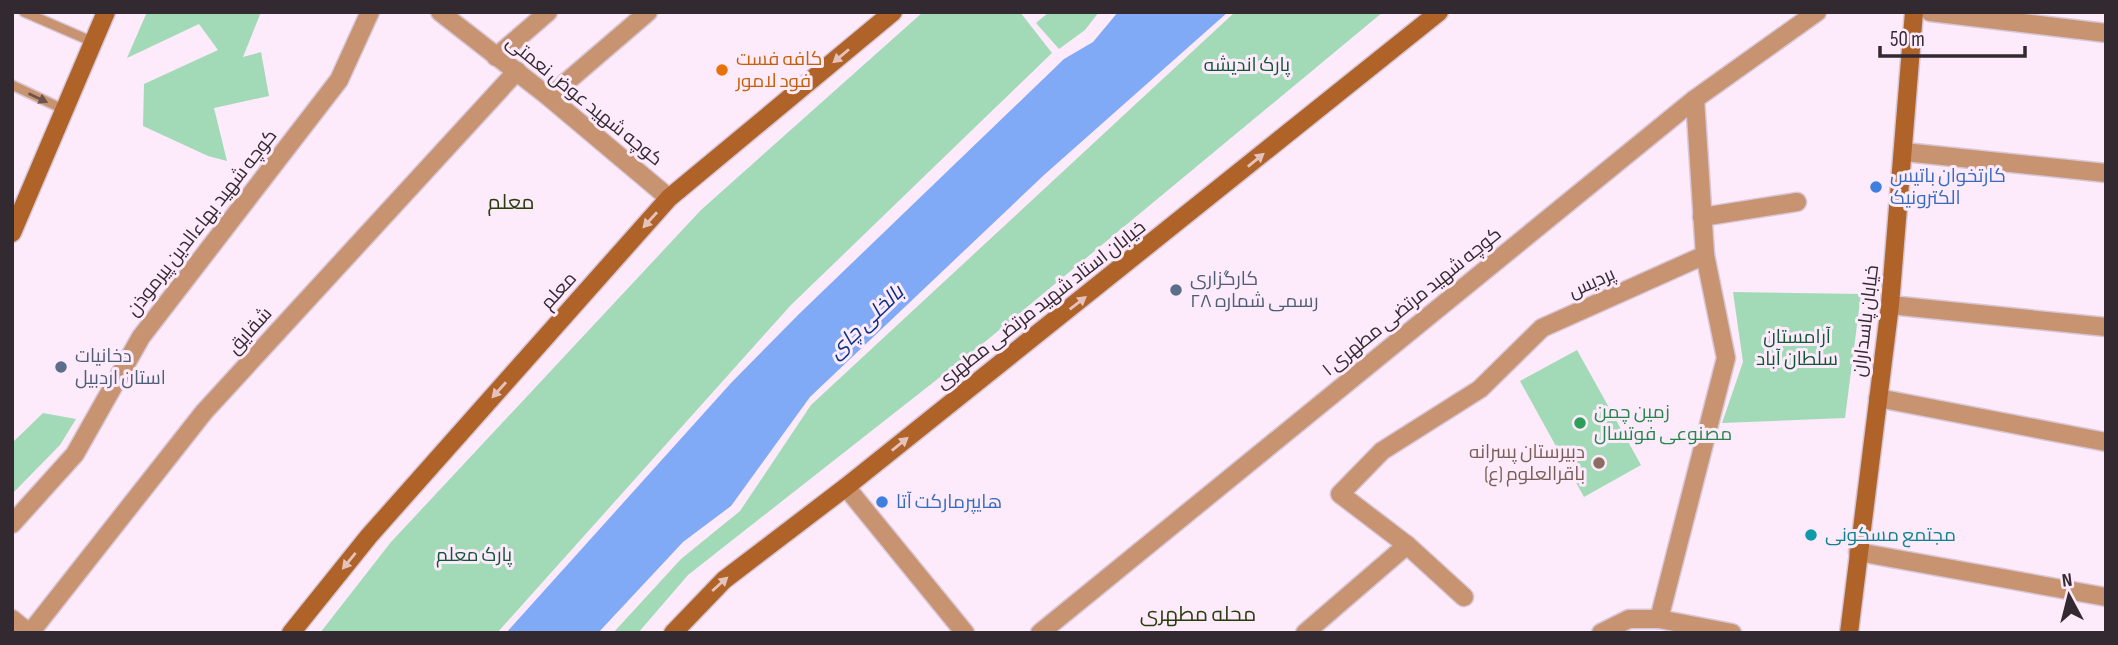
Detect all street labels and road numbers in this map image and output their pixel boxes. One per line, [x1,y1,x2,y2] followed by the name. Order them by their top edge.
[501,31,667,171] street label: کوچه شهید عوض نعمتی
[122,125,282,321] street label: کوچه شهید بهاءالدین پیرموذن
[931,216,1151,394] street label: خیابان استاد شهید مرتضی مطهری
[1318,223,1506,381] street label: کوچه شهید مرتضی مطهری ۱
[1565,263,1619,303] street label: پردیس
[1848,264,1884,378] street label: خیابان پاسداران
[536,267,583,315] street label: معلم
[223,303,277,359] street label: شقایق

